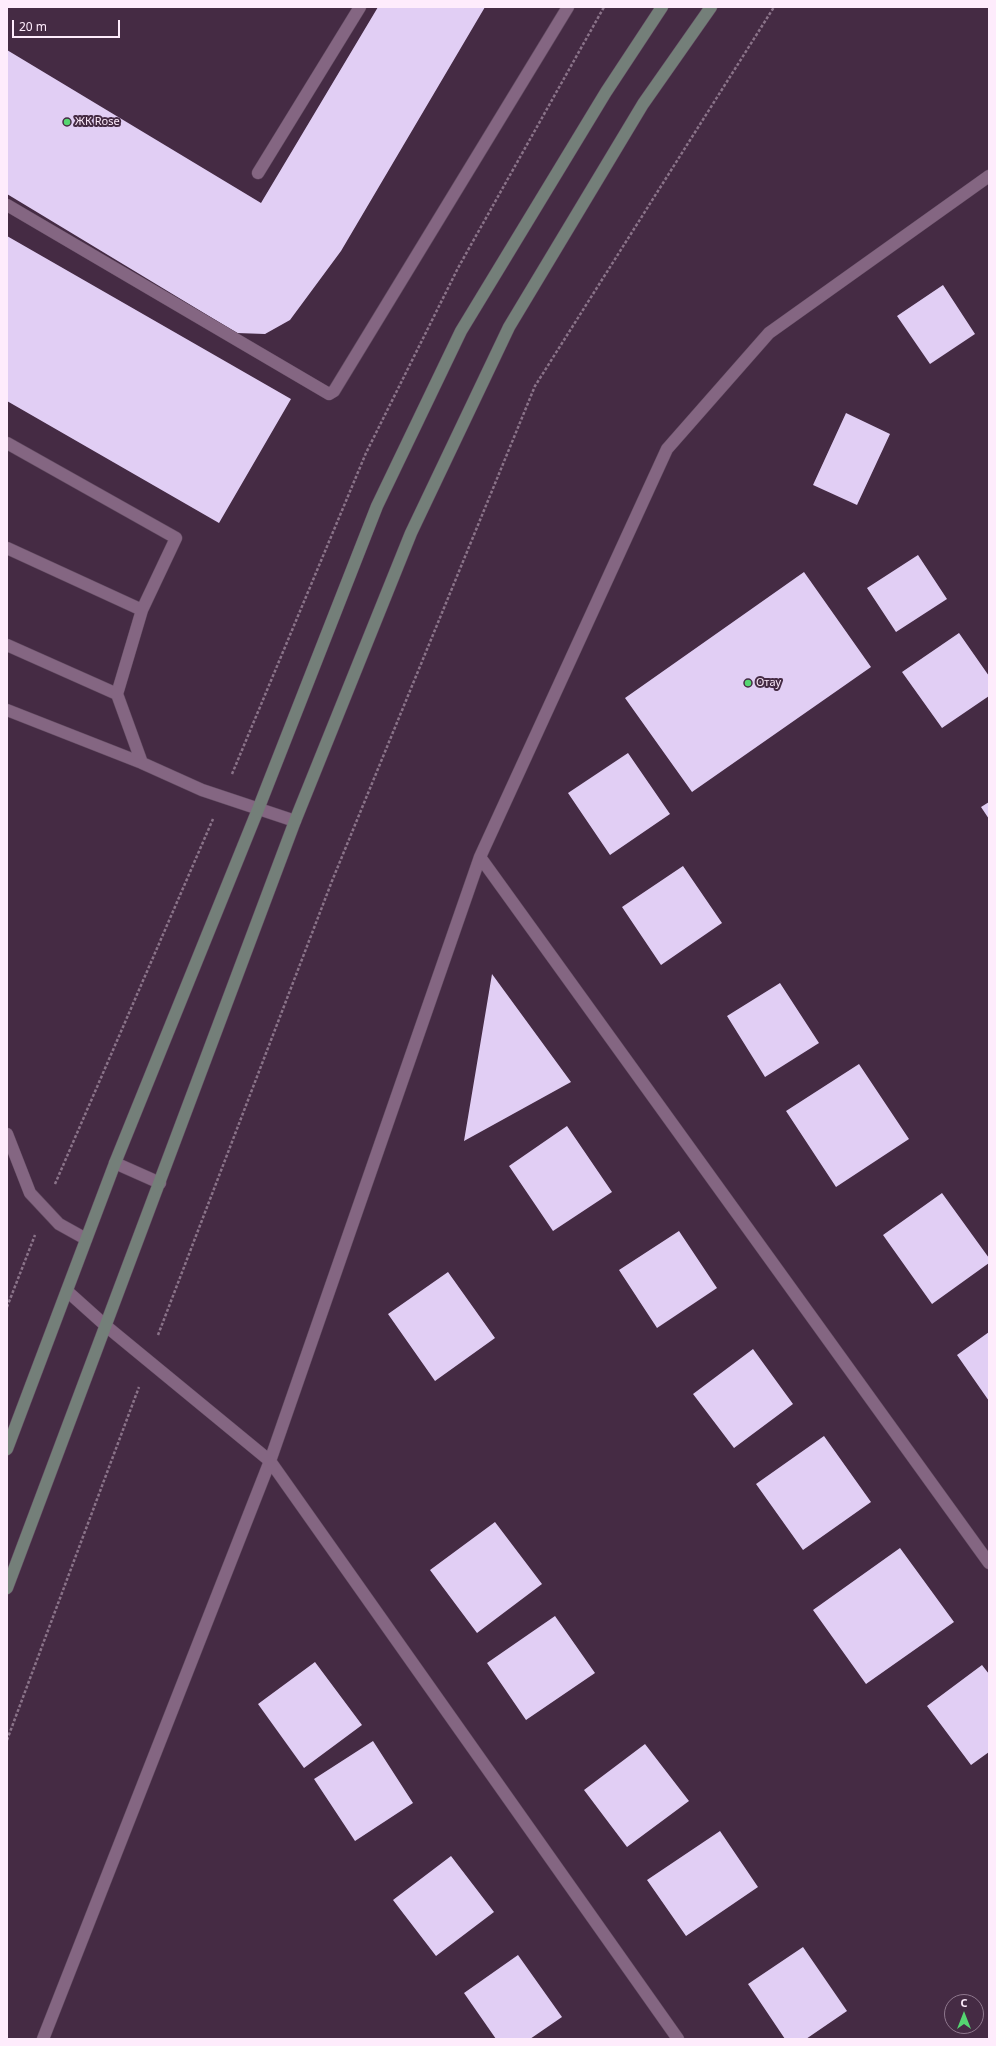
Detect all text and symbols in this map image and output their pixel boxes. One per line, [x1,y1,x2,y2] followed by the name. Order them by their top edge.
[14,12,122,38] scale bar
[19,18,47,35] text: 20 m
[75,115,120,129] place label: ЖК Rose
[62,117,72,127] marker: ЖК Rose
[756,676,781,690] place label: Отау
[743,678,753,688] marker: Отау
[944,1994,984,2034] north arrow
[960,1995,968,2010] text: С

